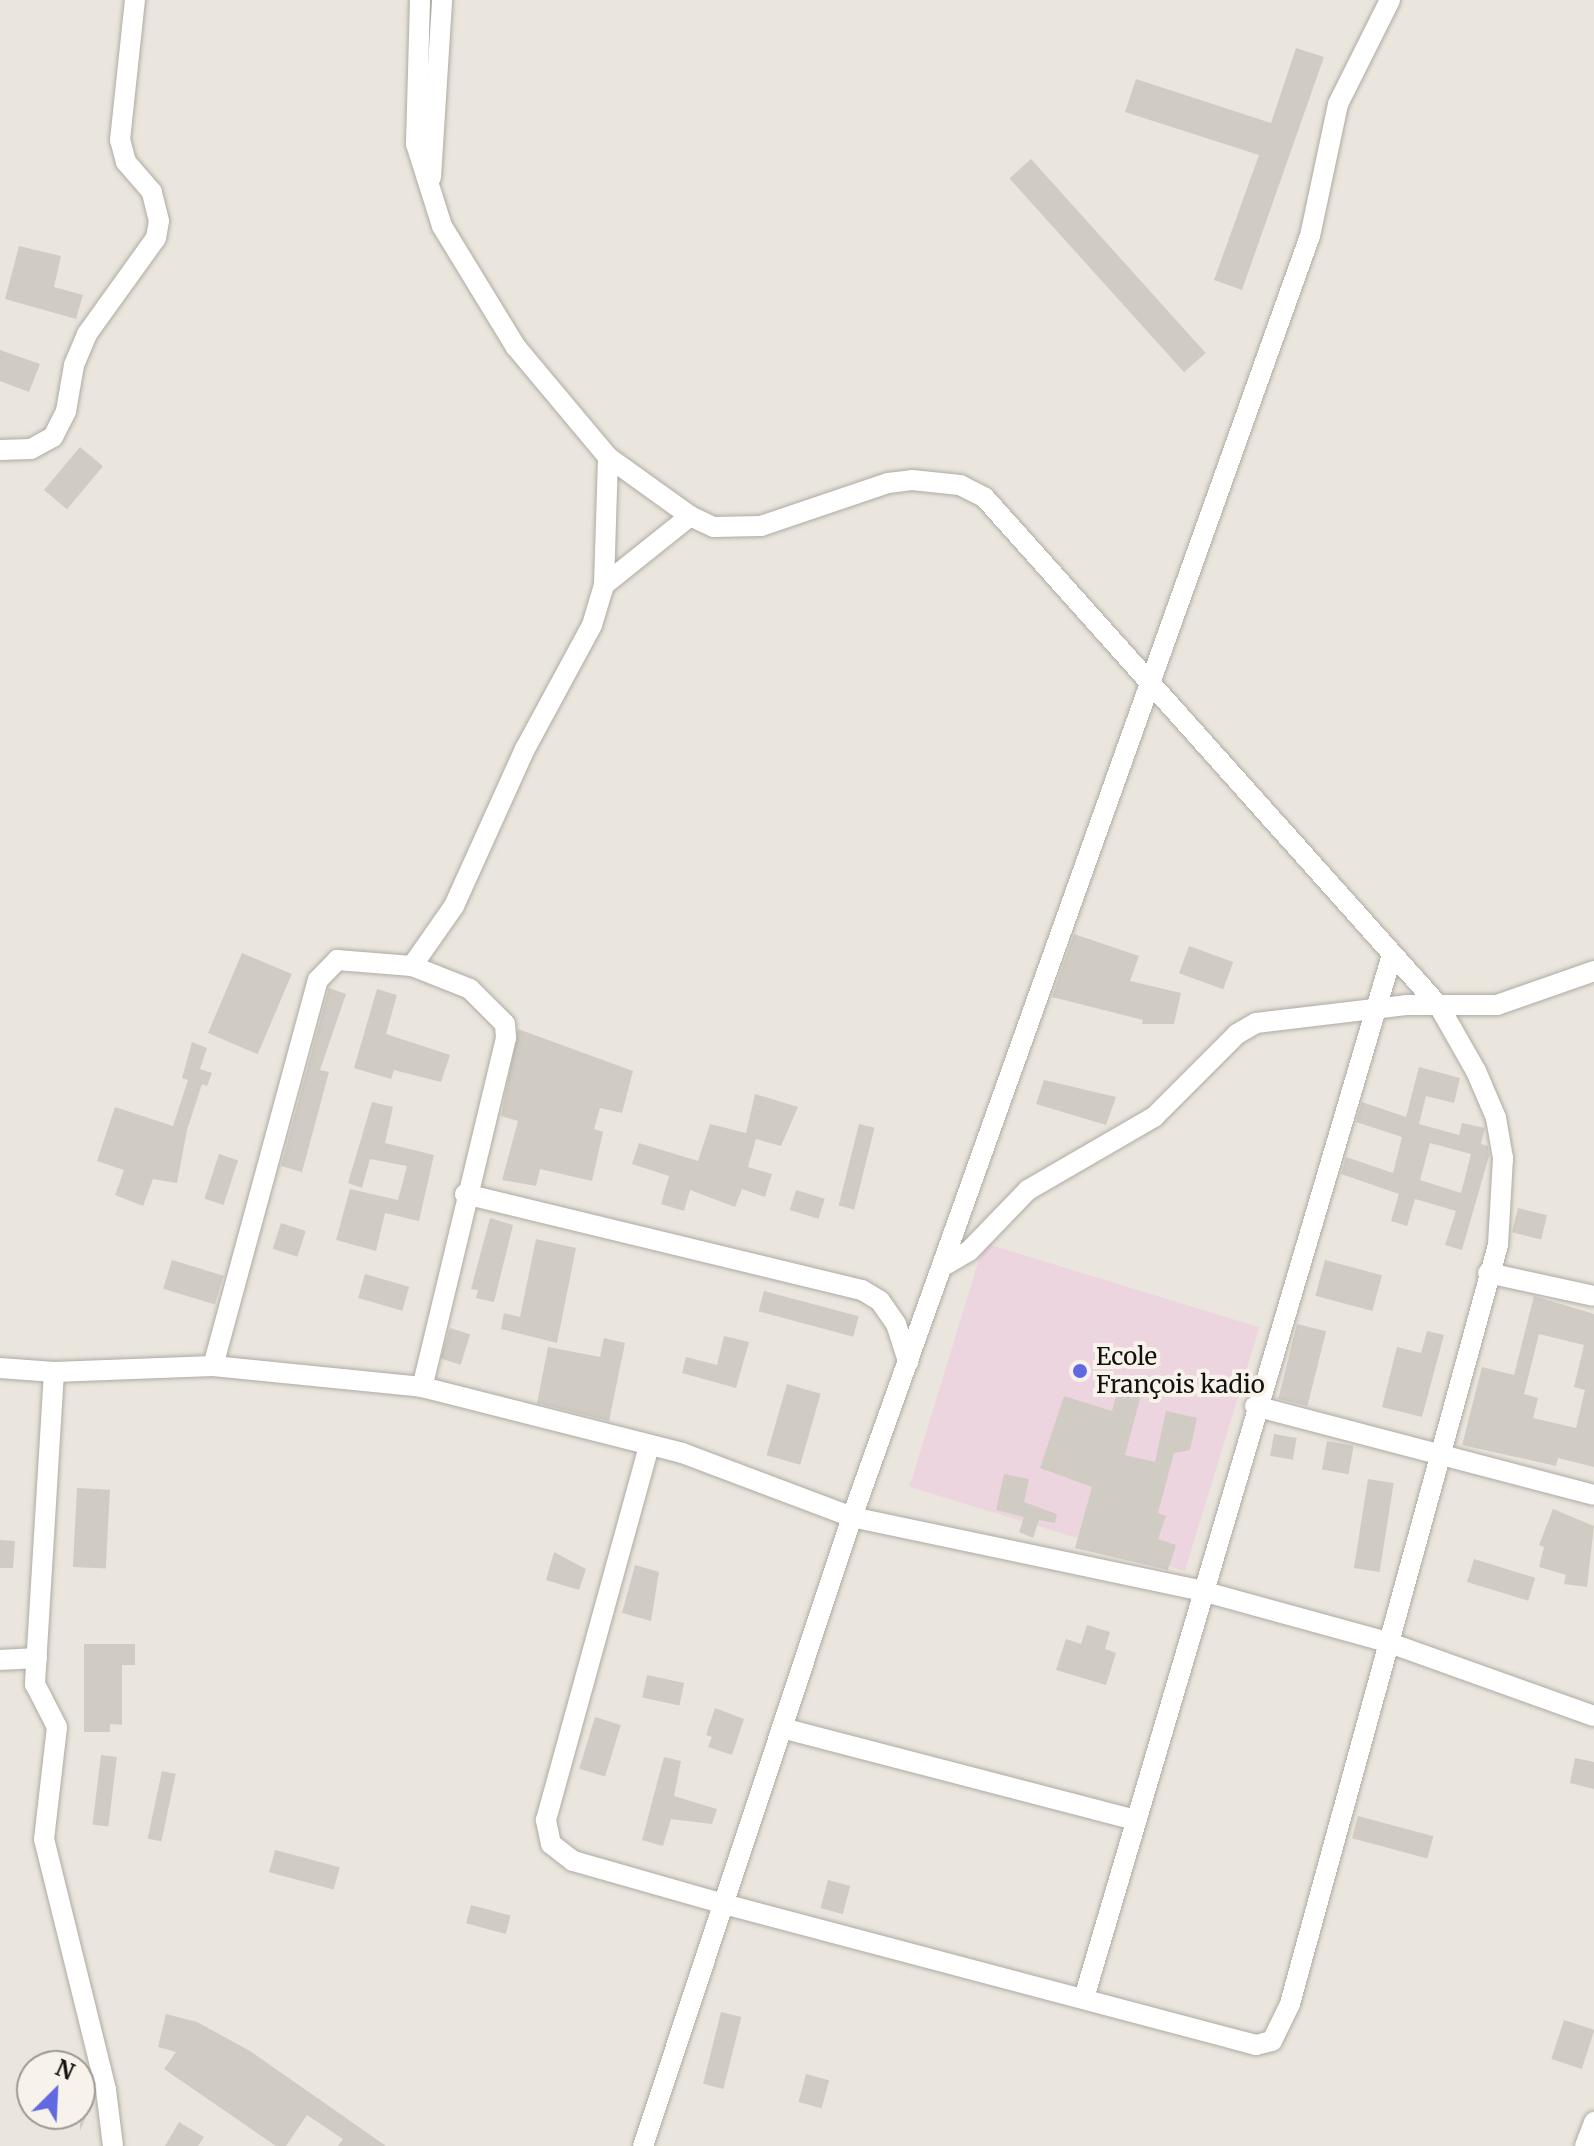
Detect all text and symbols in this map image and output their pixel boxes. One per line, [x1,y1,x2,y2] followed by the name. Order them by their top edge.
[1096,1343,1265,1399] place label: Ecole François kadio
[1071,1362,1089,1380] marker: Ecole François kadio
[16,2050,96,2130] north arrow
[51,2054,79,2086] text: N

